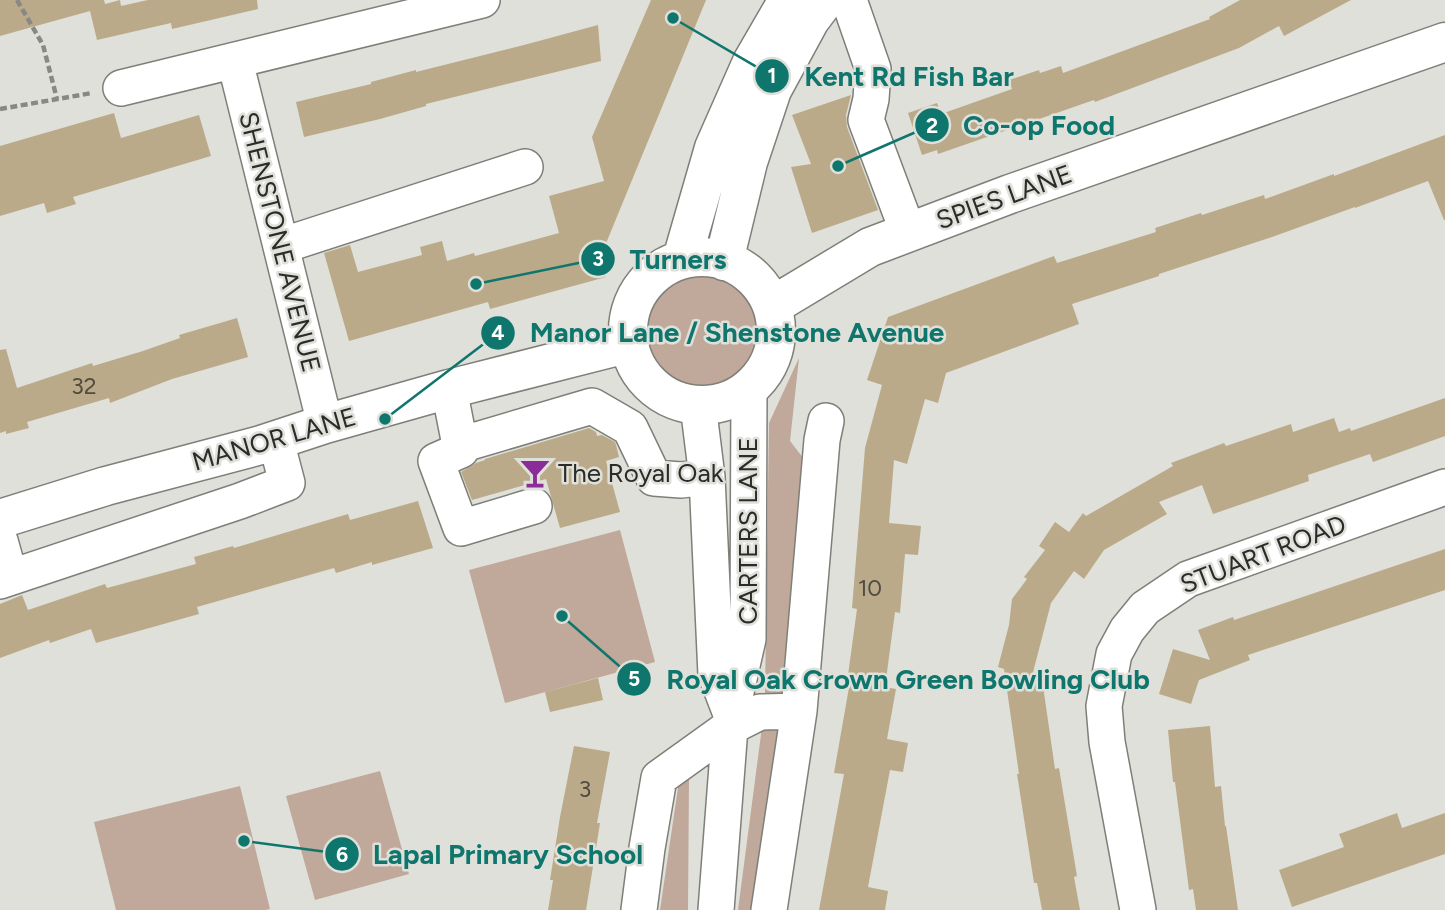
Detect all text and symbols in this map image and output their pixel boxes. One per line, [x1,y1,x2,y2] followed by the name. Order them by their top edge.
[755,52,1028,101] callout: Kent Rd Fish Bar
[804,59,1014,93] text: Kent Rd Fish Bar
[768,63,776,88] text: 1
[914,101,1130,150] callout: Co-op Food
[232,108,328,376] street label: SHENSTONE AVENUE
[963,108,1115,142] text: Co-op Food
[926,113,938,138] text: 2
[932,158,1076,236] street label: SPIES LANE
[580,235,740,284] callout: Turners
[630,242,726,276] text: Turners
[592,246,604,271] text: 3
[480,308,958,357] callout: Manor Lane / Shenstone Avenue
[530,315,944,349] text: Manor Lane / Shenstone Avenue
[491,320,505,345] text: 4
[71,372,97,400] house number: 32
[188,400,360,478] street label: MANOR LANE
[732,437,764,625] street label: CARTERS LANE
[518,456,552,490] bar icon: The Royal Oak
[558,457,724,489] place label: The Royal Oak
[1175,508,1351,600] street label: STUART ROAD
[858,574,882,602] house number: 10
[617,654,1163,703] callout: Royal Oak Crown Green Bowling Club
[666,662,1150,696] text: Royal Oak Crown Green Bowling Club
[628,666,640,691] text: 5
[579,775,591,803] house number: 3
[324,830,658,879] callout: Lapal Primary School
[373,837,643,871] text: Lapal Primary School
[336,842,348,867] text: 6

